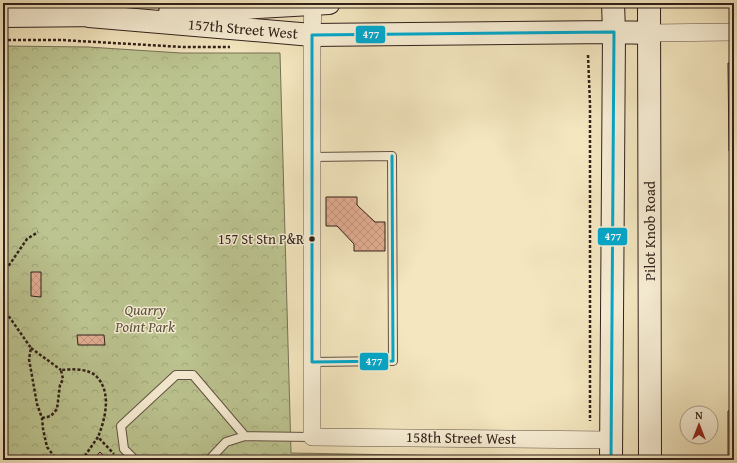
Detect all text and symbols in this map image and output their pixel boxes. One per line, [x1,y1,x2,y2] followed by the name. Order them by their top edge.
[187,13,300,44] street label: 157th Street West
[355,25,386,44] line badge: 477
[362,26,380,42] text: 477
[639,181,660,281] street label: Pilot Knob Road
[597,227,628,246] line badge: 477
[604,228,622,244] text: 477
[218,229,305,249] place label: 157 St Stn P&R
[307,234,317,244] marker: 157 St Stn P&R
[114,299,175,337] park label: Quarry Point Park
[359,352,389,371] line badge: 477
[365,353,383,369] text: 477
[679,405,719,445] north arrow
[695,407,703,423] text: N
[406,426,517,449] street label: 158th Street West

